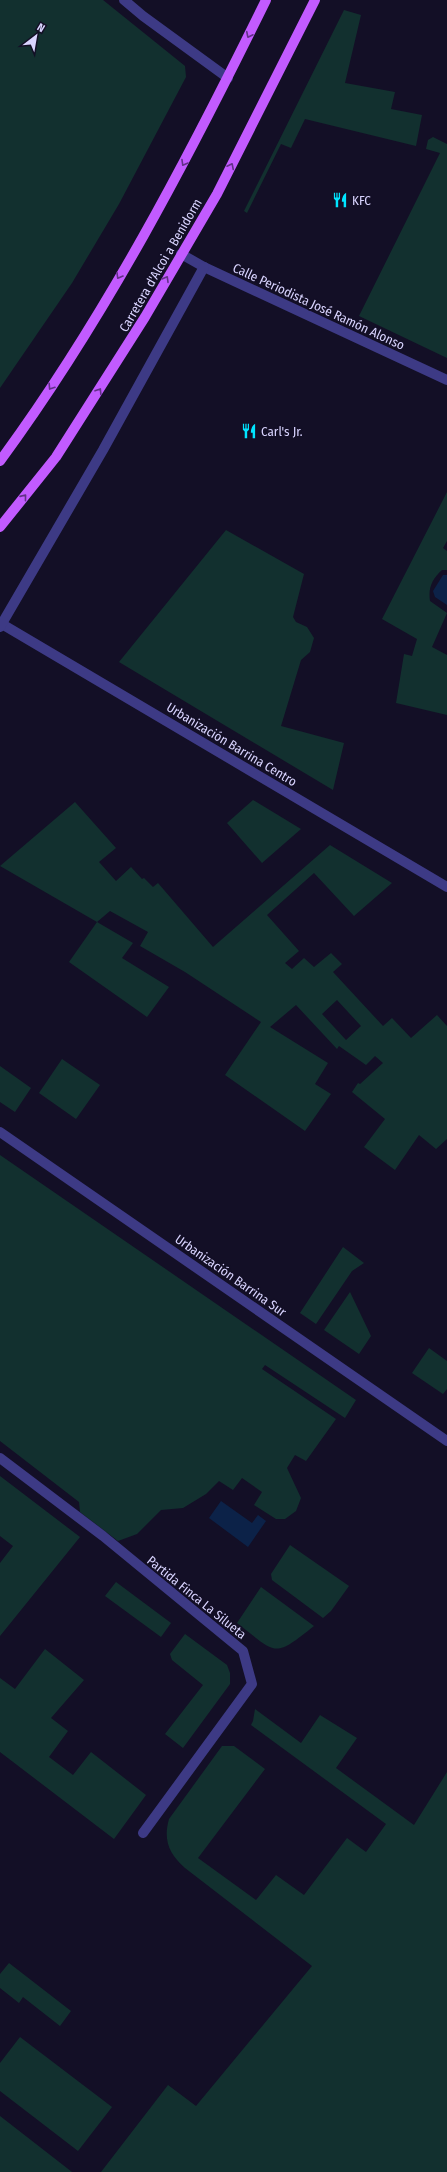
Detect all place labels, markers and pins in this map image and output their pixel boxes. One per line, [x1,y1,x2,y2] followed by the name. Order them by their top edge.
[331,191,349,209] restaurant icon: KFC
[352,193,371,208] place label: KFC
[240,422,258,440] restaurant icon: Carl's Jr.
[261,424,303,439] place label: Carl's Jr.

